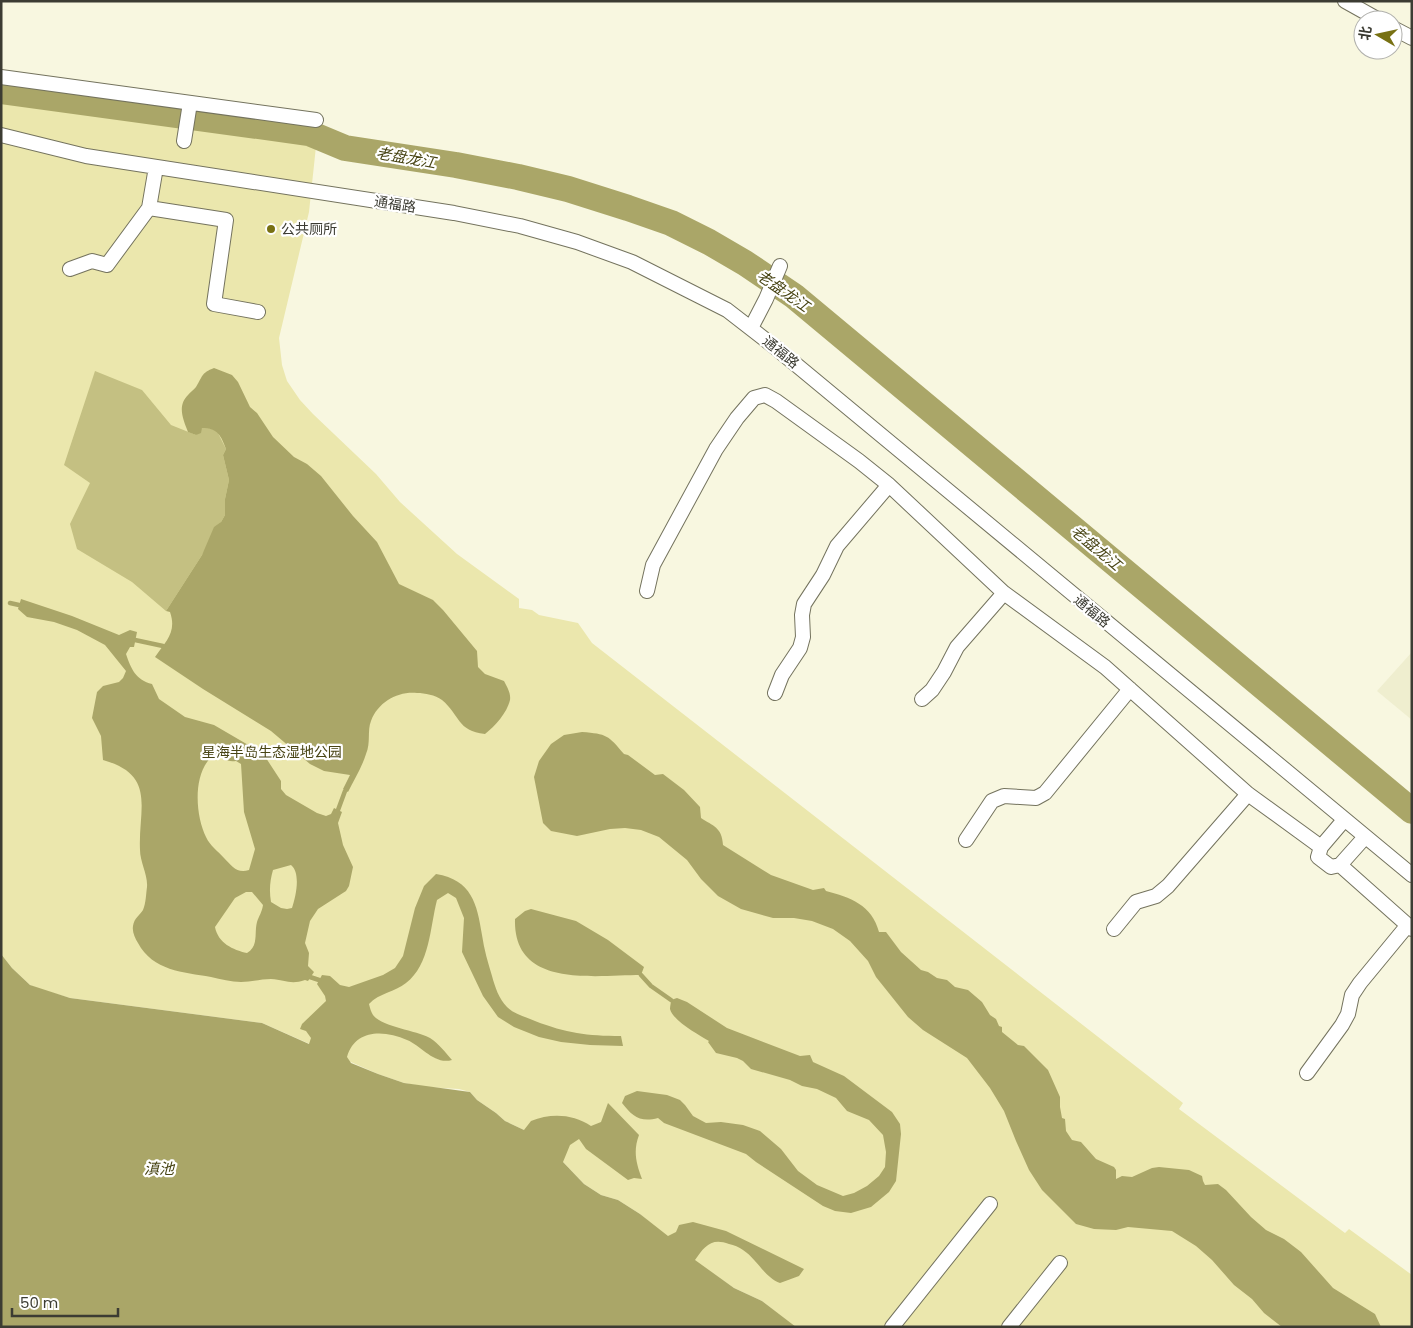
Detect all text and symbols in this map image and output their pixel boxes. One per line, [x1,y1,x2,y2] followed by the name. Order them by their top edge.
[1353,10,1403,60] north arrow
[1354,24,1376,41] text: 北
[375,142,439,173] water label: 老盘龙江
[373,191,417,217] street label: 通福路
[281,219,337,239] place label: 公共厕所
[265,223,277,235] marker: 公共厕所
[753,265,816,318] water label: 老盘龙江
[758,331,804,373] street label: 通福路
[1067,520,1128,576] water label: 老盘龙江
[1069,590,1115,632] street label: 通福路
[202,742,342,762] park label: 星海半岛生态湿地公园
[144,1158,176,1179] water label: 滇池
[12,1286,119,1318] scale bar
[20,1292,58,1313] text: 50 m

